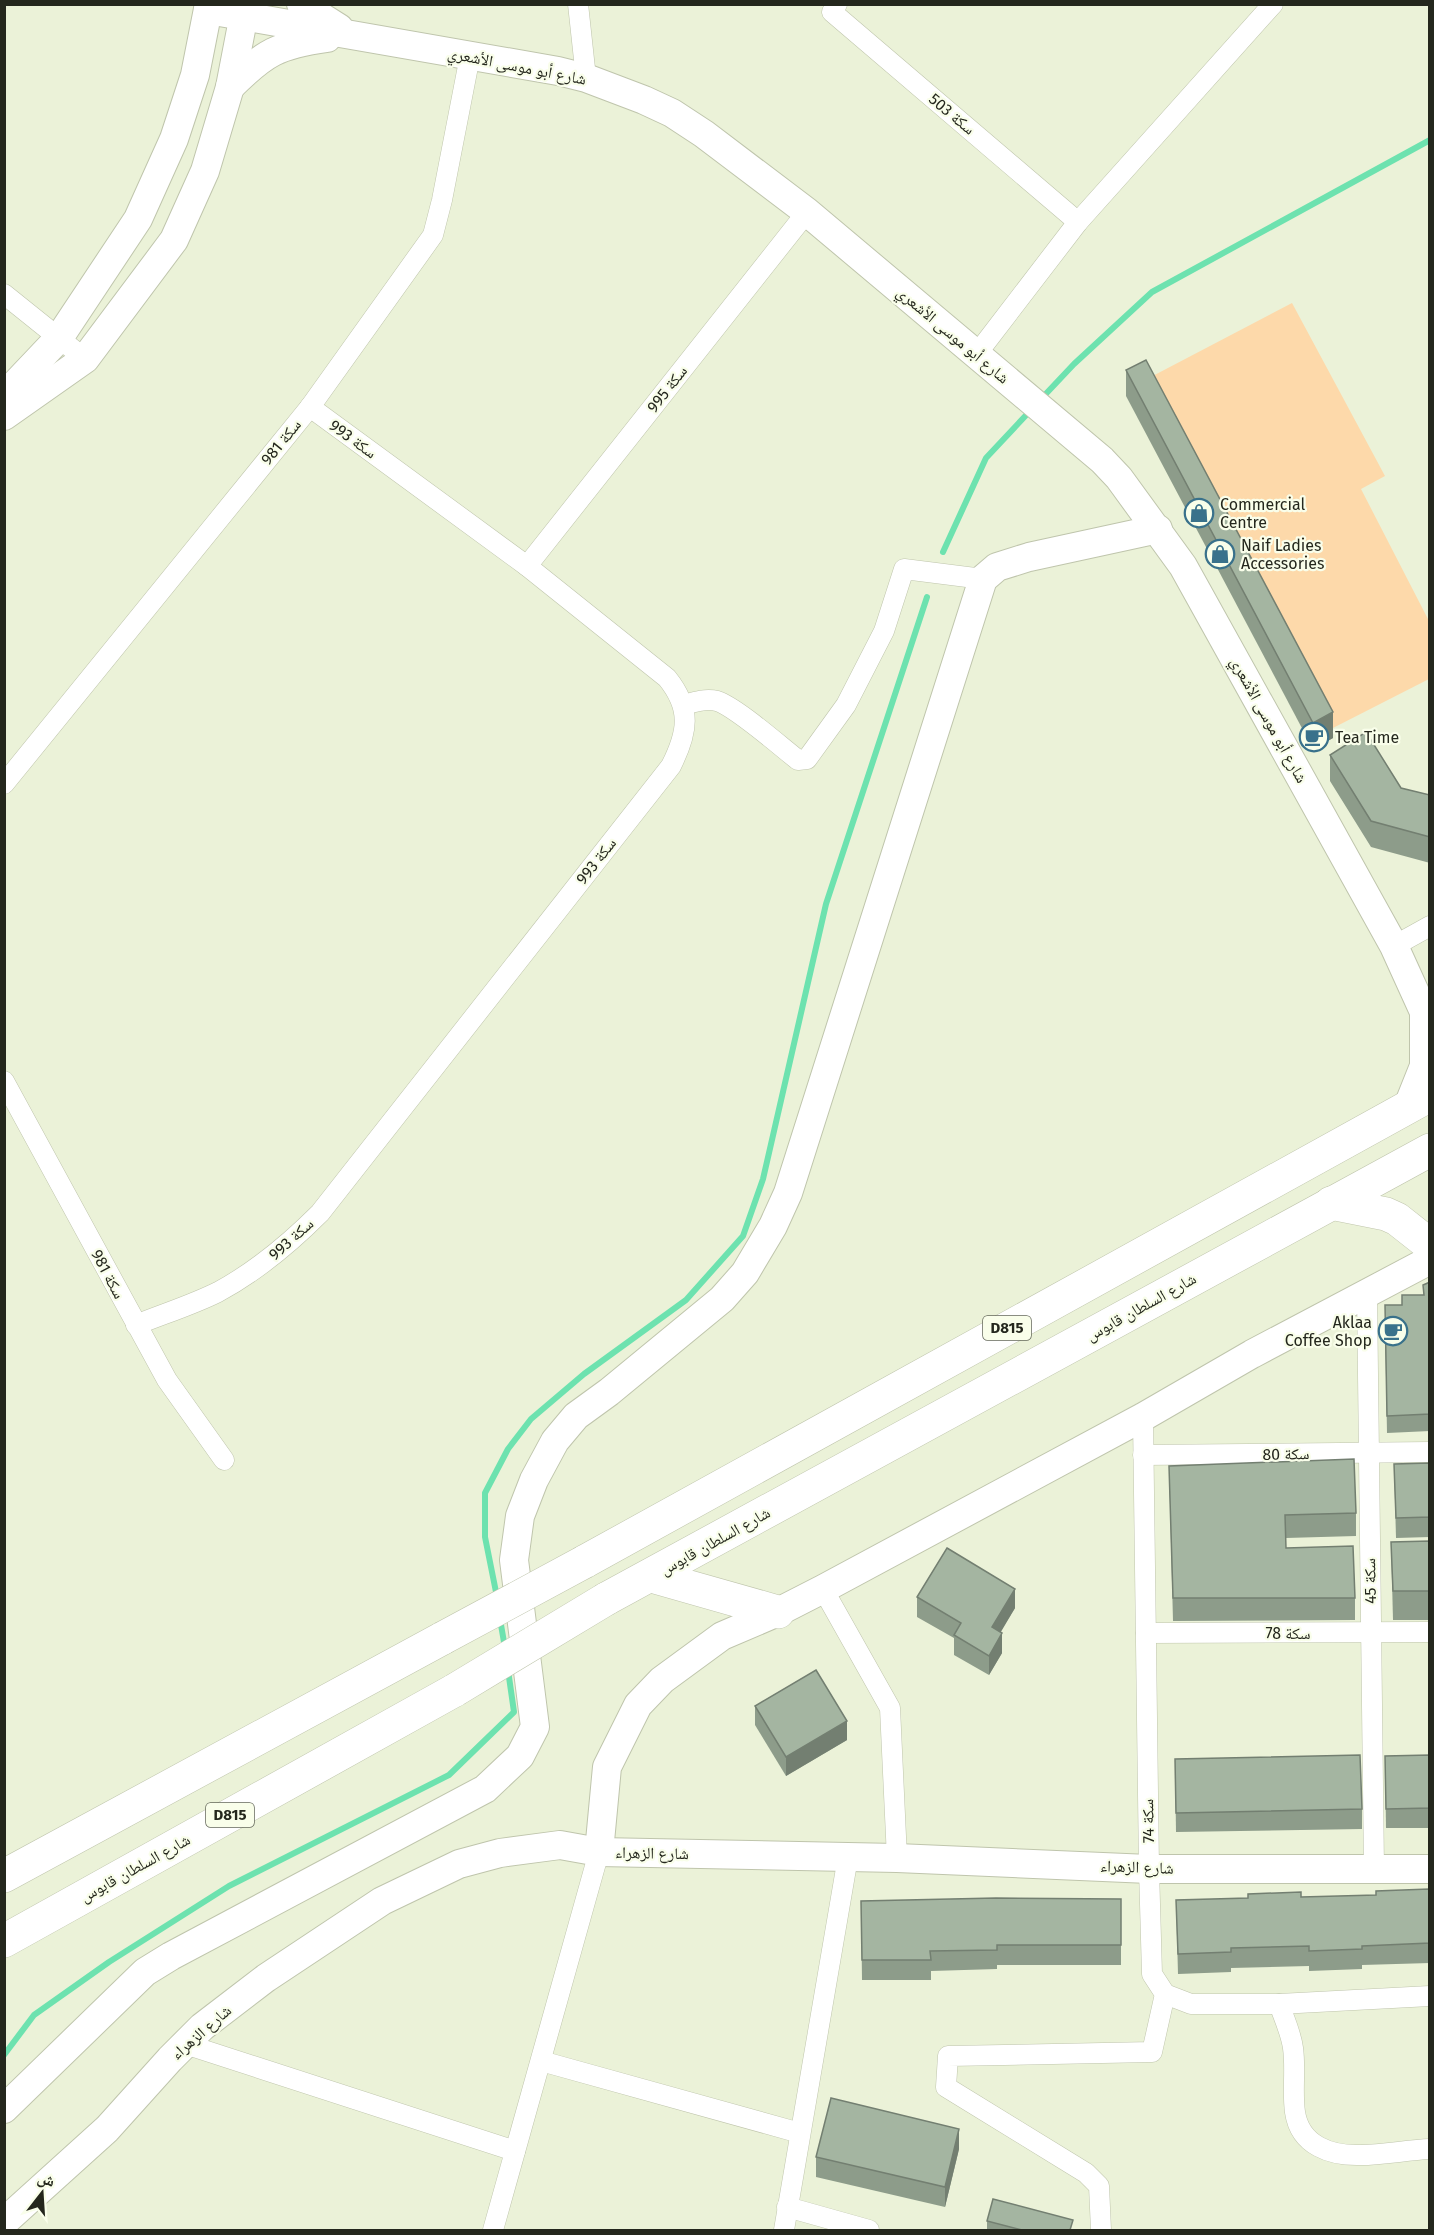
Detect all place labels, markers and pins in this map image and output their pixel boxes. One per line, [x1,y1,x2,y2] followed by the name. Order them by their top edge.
[1220,495,1306,532] place label: Commercial Centre
[1183,497,1215,529] shop icon: Commercial Centre
[1241,536,1325,573] place label: Naif Ladies Accessories
[1204,538,1236,570] shop icon: Naif Ladies Accessories
[1298,721,1330,753] cafe icon: Tea Time
[1335,728,1399,747] place label: Tea Time
[1285,1313,1372,1350] place label: Aklaa Coffee Shop
[1377,1315,1409,1347] cafe icon: Aklaa Coffee Shop

